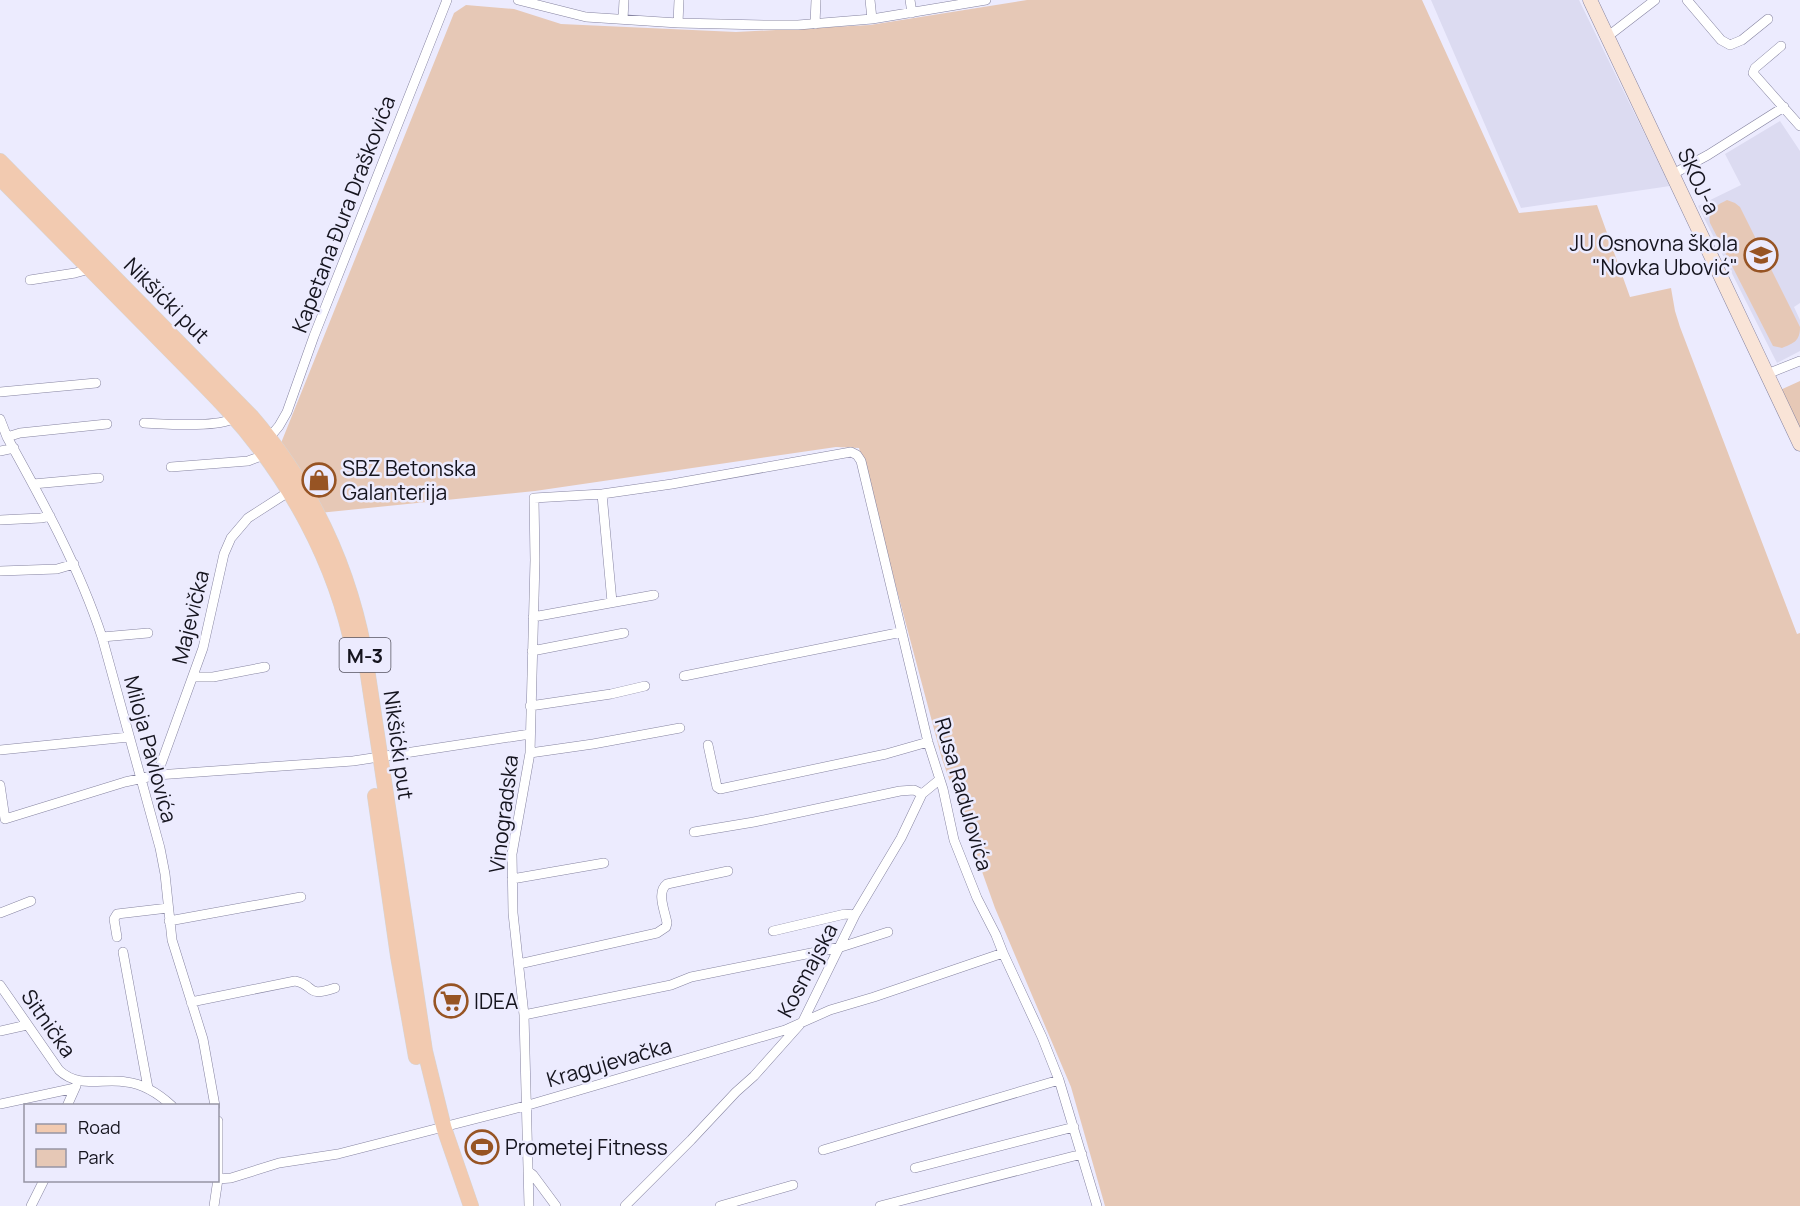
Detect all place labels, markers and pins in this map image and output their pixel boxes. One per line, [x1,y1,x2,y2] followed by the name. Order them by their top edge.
[1569,229,1738,281] place label: JU Osnovna škola "Novka Ubović"
[1743,237,1779,273] school or university icon: JU Osnovna škola "Novka Ubović"
[342,454,476,506] place label: SBZ Betonska Galanterija
[301,462,337,498] shop icon: SBZ Betonska Galanterija
[433,983,469,1019] supermarket icon: IDEA
[474,987,518,1015] place label: IDEA
[464,1129,500,1165] sports icon: Prometej Fitness
[505,1133,668,1161] place label: Prometej Fitness

